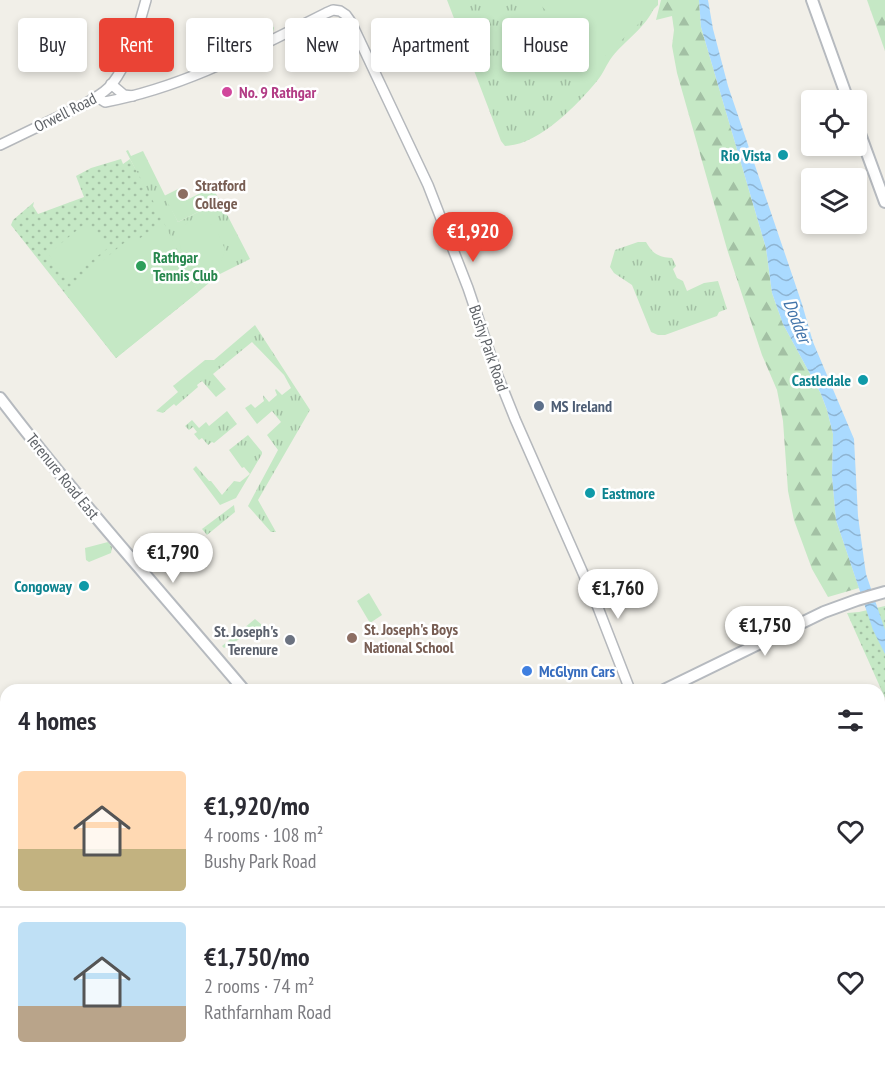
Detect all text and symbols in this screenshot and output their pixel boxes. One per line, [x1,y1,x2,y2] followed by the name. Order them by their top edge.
[18,18,87,72] chip: Buy
[99,18,174,72] chip: Rent
[186,18,273,72] chip: Filters
[285,18,359,72] chip: New
[371,18,490,72] chip: Apartment
[502,18,589,72] chip: House
[239,82,316,102] place label: No. 9 Rathgar
[220,85,234,99] marker: No. 9 Rathgar
[31,88,100,136] street label: Orwell Road
[801,90,867,234] map controls
[801,90,867,156] button: locate
[721,145,771,165] place label: Rio Vista
[776,148,790,162] marker: Rio Vista
[801,168,867,234] button: layers
[195,175,246,213] place label: Stratford College
[176,187,190,201] marker: Stratford College
[424,212,522,263] pin: €1,920
[447,218,499,244] text: €1,920
[153,247,218,285] place label: Rathgar Tennis Club
[134,259,148,273] marker: Rathgar Tennis Club
[778,296,818,349] water label: Dodder
[465,302,513,394] street label: Bushy Park Road
[792,370,851,390] place label: Castledale
[856,373,870,387] marker: Castledale
[551,396,612,416] place label: MS Ireland
[532,399,546,413] marker: MS Ireland
[22,429,104,524] street label: Terenure Road East
[602,483,655,503] place label: Eastmore
[583,486,597,500] marker: Eastmore
[124,533,222,584] pin: €1,790
[147,539,199,565] text: €1,790
[569,569,667,620] pin: €1,760
[592,575,644,601] text: €1,760
[14,576,73,596] place label: Congoway
[77,579,91,593] marker: Congoway
[716,606,814,657] pin: €1,750
[739,612,791,638] text: €1,750
[364,619,458,657] place label: St. Joseph's Boys National School
[214,621,278,659] place label: St. Joseph's Terenure
[345,631,359,645] marker: St. Joseph's Boys National School
[283,633,297,647] marker: St. Joseph's Terenure
[539,661,615,681] place label: McGlynn Cars
[520,664,534,678] marker: McGlynn Cars
[18,704,96,737] text: 4 homes
[834,704,867,737] icon: filters
[204,789,310,822] text: €1,920/mo
[66,795,138,867] icon: home
[834,815,867,848] icon: heart
[204,822,323,848] text: 4 rooms · 108 m²
[204,848,316,874] text: Bushy Park Road
[204,940,310,973] text: €1,750/mo
[66,946,138,1018] icon: home
[834,966,867,999] icon: heart
[204,973,314,999] text: 2 rooms · 74 m²
[204,999,331,1025] text: Rathfarnham Road

